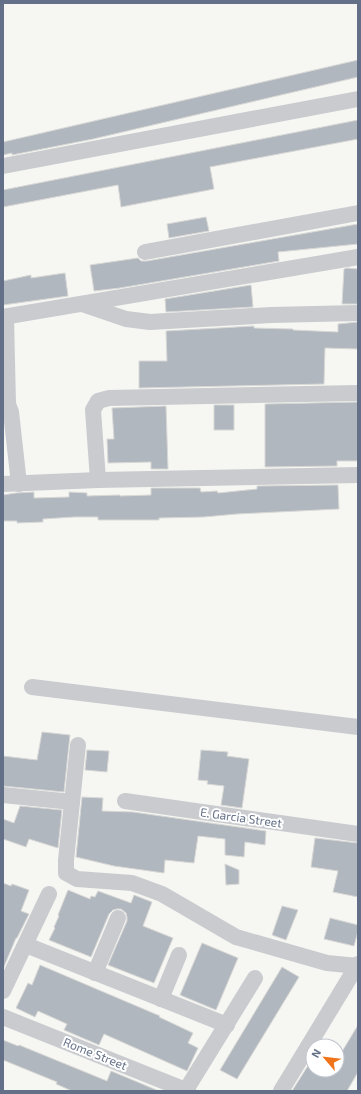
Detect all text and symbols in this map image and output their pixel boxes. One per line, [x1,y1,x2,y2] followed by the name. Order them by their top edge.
[199,804,283,830] street label: E. Garcia Street
[62,1034,130,1072] street label: Rome Street
[305,1038,345,1078] north arrow
[308,1046,323,1060] text: N

